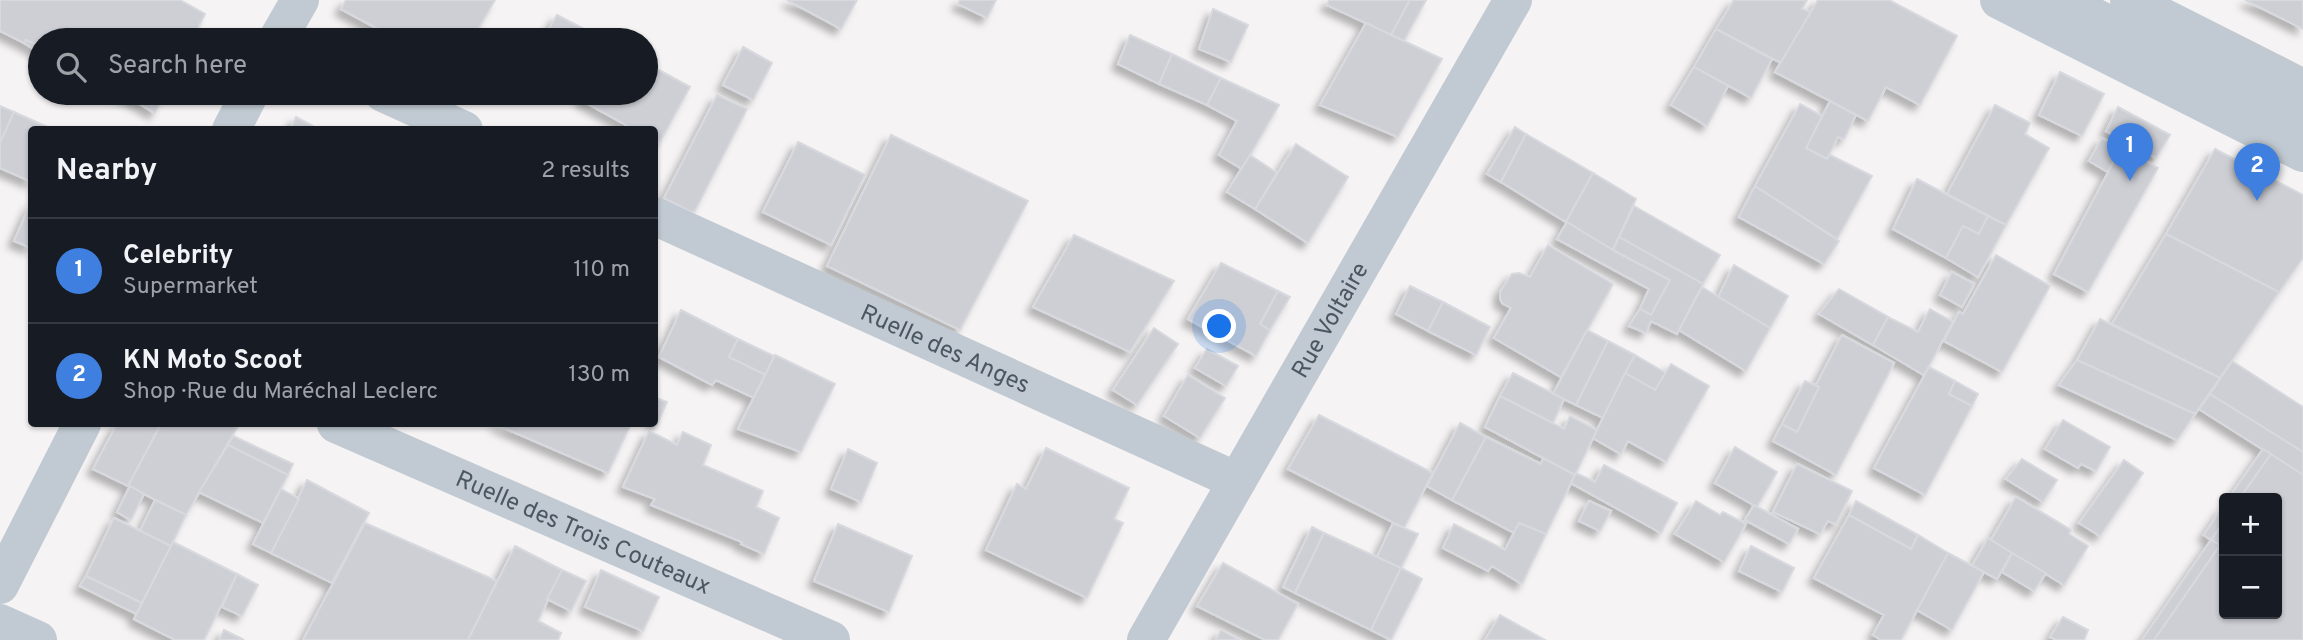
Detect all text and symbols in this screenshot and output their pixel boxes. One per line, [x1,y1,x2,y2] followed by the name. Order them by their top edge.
[28,28,658,105] search box
[52,48,90,86] icon: search
[108,50,247,83] text: Search here
[2107,123,2153,181] pin: 1
[2234,143,2280,201] pin: 2
[56,153,157,190] text: Nearby
[541,157,630,186] text: 2 results
[123,240,233,273] text: Celebrity
[74,256,84,285] text: 1
[573,256,630,285] text: 110 m
[1286,257,1376,384] street label: Rue Voltaire
[123,273,258,302] text: Supermarket
[855,299,1034,402] street label: Ruelle des Anges
[1202,309,1236,343] your location
[123,345,302,378] text: KN Moto Scoot
[72,361,86,390] text: 2
[568,361,630,390] text: 130 m
[123,378,438,407] text: Shop · Rue du Maréchal Leclerc
[451,465,715,603] street label: Ruelle des Trois Couteaux
[2219,493,2282,619] map controls
[2219,493,2282,556] button: +
[2219,556,2282,619] button: −

